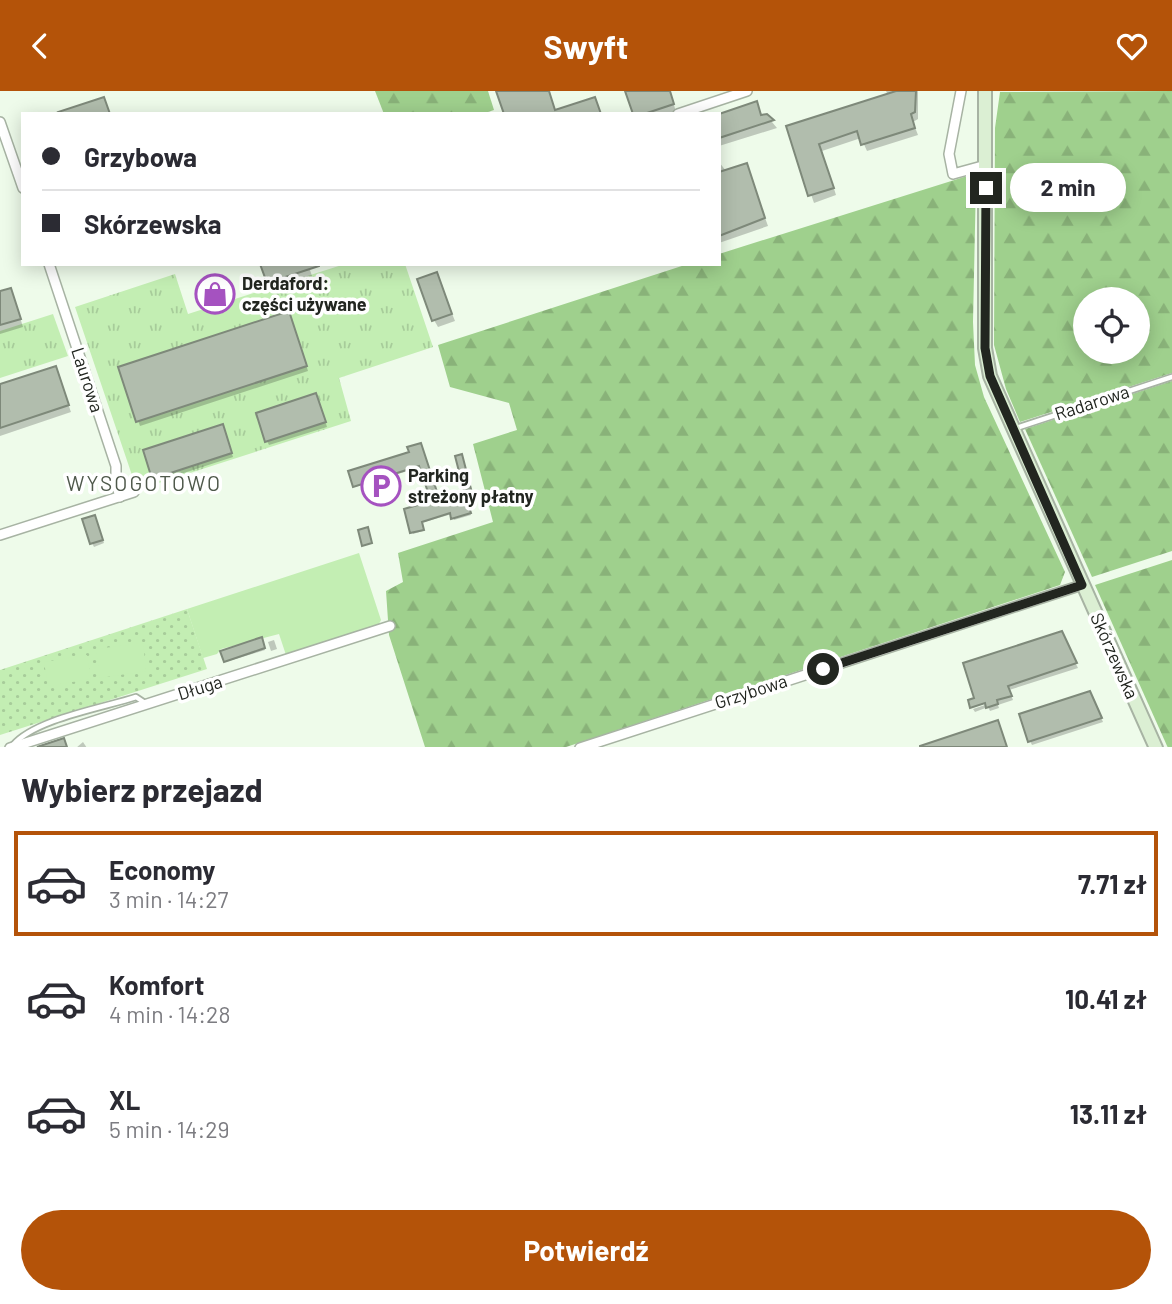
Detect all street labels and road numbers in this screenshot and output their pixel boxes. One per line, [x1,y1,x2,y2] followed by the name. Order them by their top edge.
[67,344,109,415] street label: Laurowa
[1052,380,1132,424] street label: Radarowa
[1086,609,1144,702] street label: Skórzewska
[712,669,790,713] street label: Grzybowa
[175,670,225,704] street label: Długa

